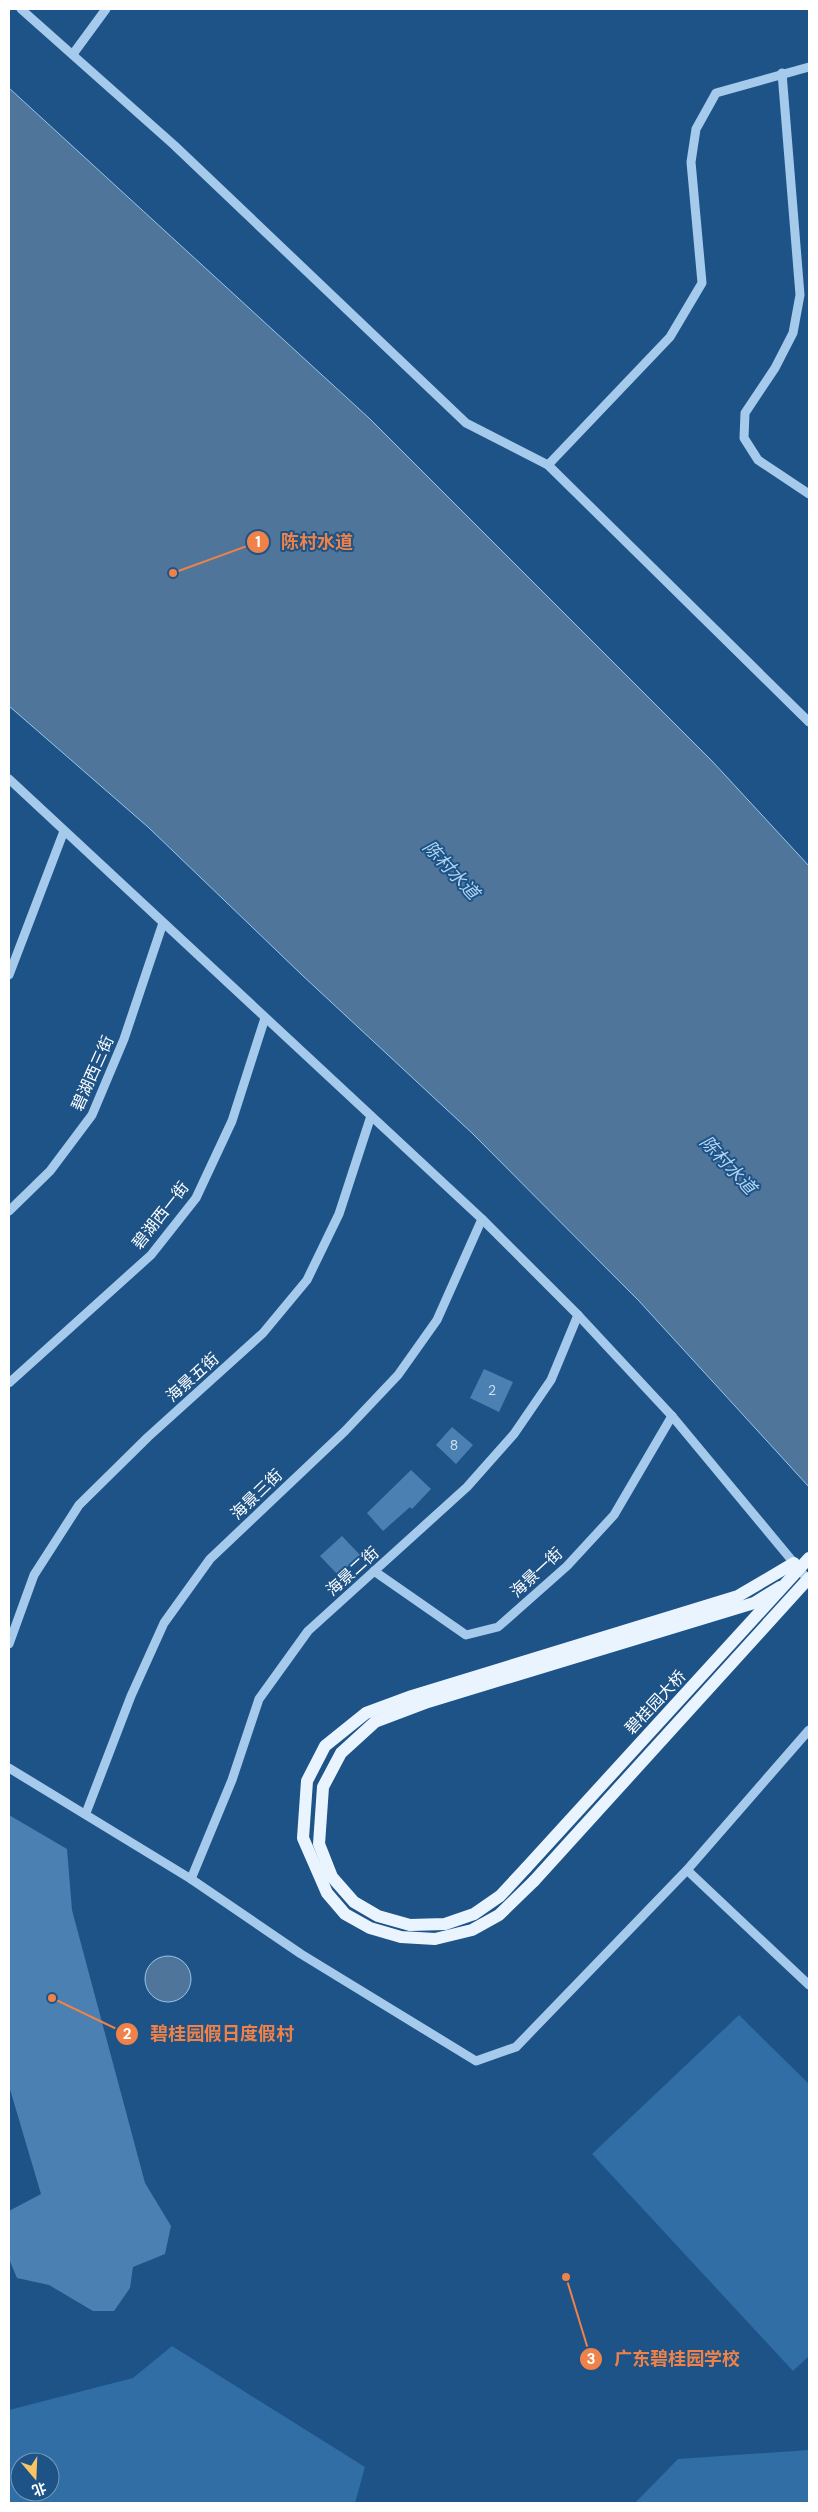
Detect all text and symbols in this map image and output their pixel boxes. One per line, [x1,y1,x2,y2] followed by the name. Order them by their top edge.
[246,525,363,558] callout: 陈村水道
[281,530,353,554] text: 陈村水道
[255,532,261,552] text: 1
[418,835,486,907] water label: 陈村水道
[67,1032,118,1114] street label: 碧湖西三街
[695,1130,763,1202] water label: 陈村水道
[127,1177,193,1253] street label: 碧湖西一街
[162,1348,223,1407] street label: 海景五街
[488,1381,496,1399] house number: 2
[450,1436,458,1454] house number: 8
[226,1465,287,1524] street label: 海景三街
[322,1542,383,1601] street label: 海景二街
[506,1543,567,1602] street label: 海景一街
[620,1666,690,1739] street label: 碧桂园大桥
[115,2017,304,2050] callout: 碧桂园假日度假村
[150,2022,294,2046] text: 碧桂园假日度假村
[123,2024,132,2044] text: 2
[579,2342,750,2375] callout: 广东碧桂园学校
[614,2347,740,2371] text: 广东碧桂园学校
[586,2349,596,2369] text: 3
[10,2452,60,2502] north arrow
[30,2479,49,2500] text: 北

